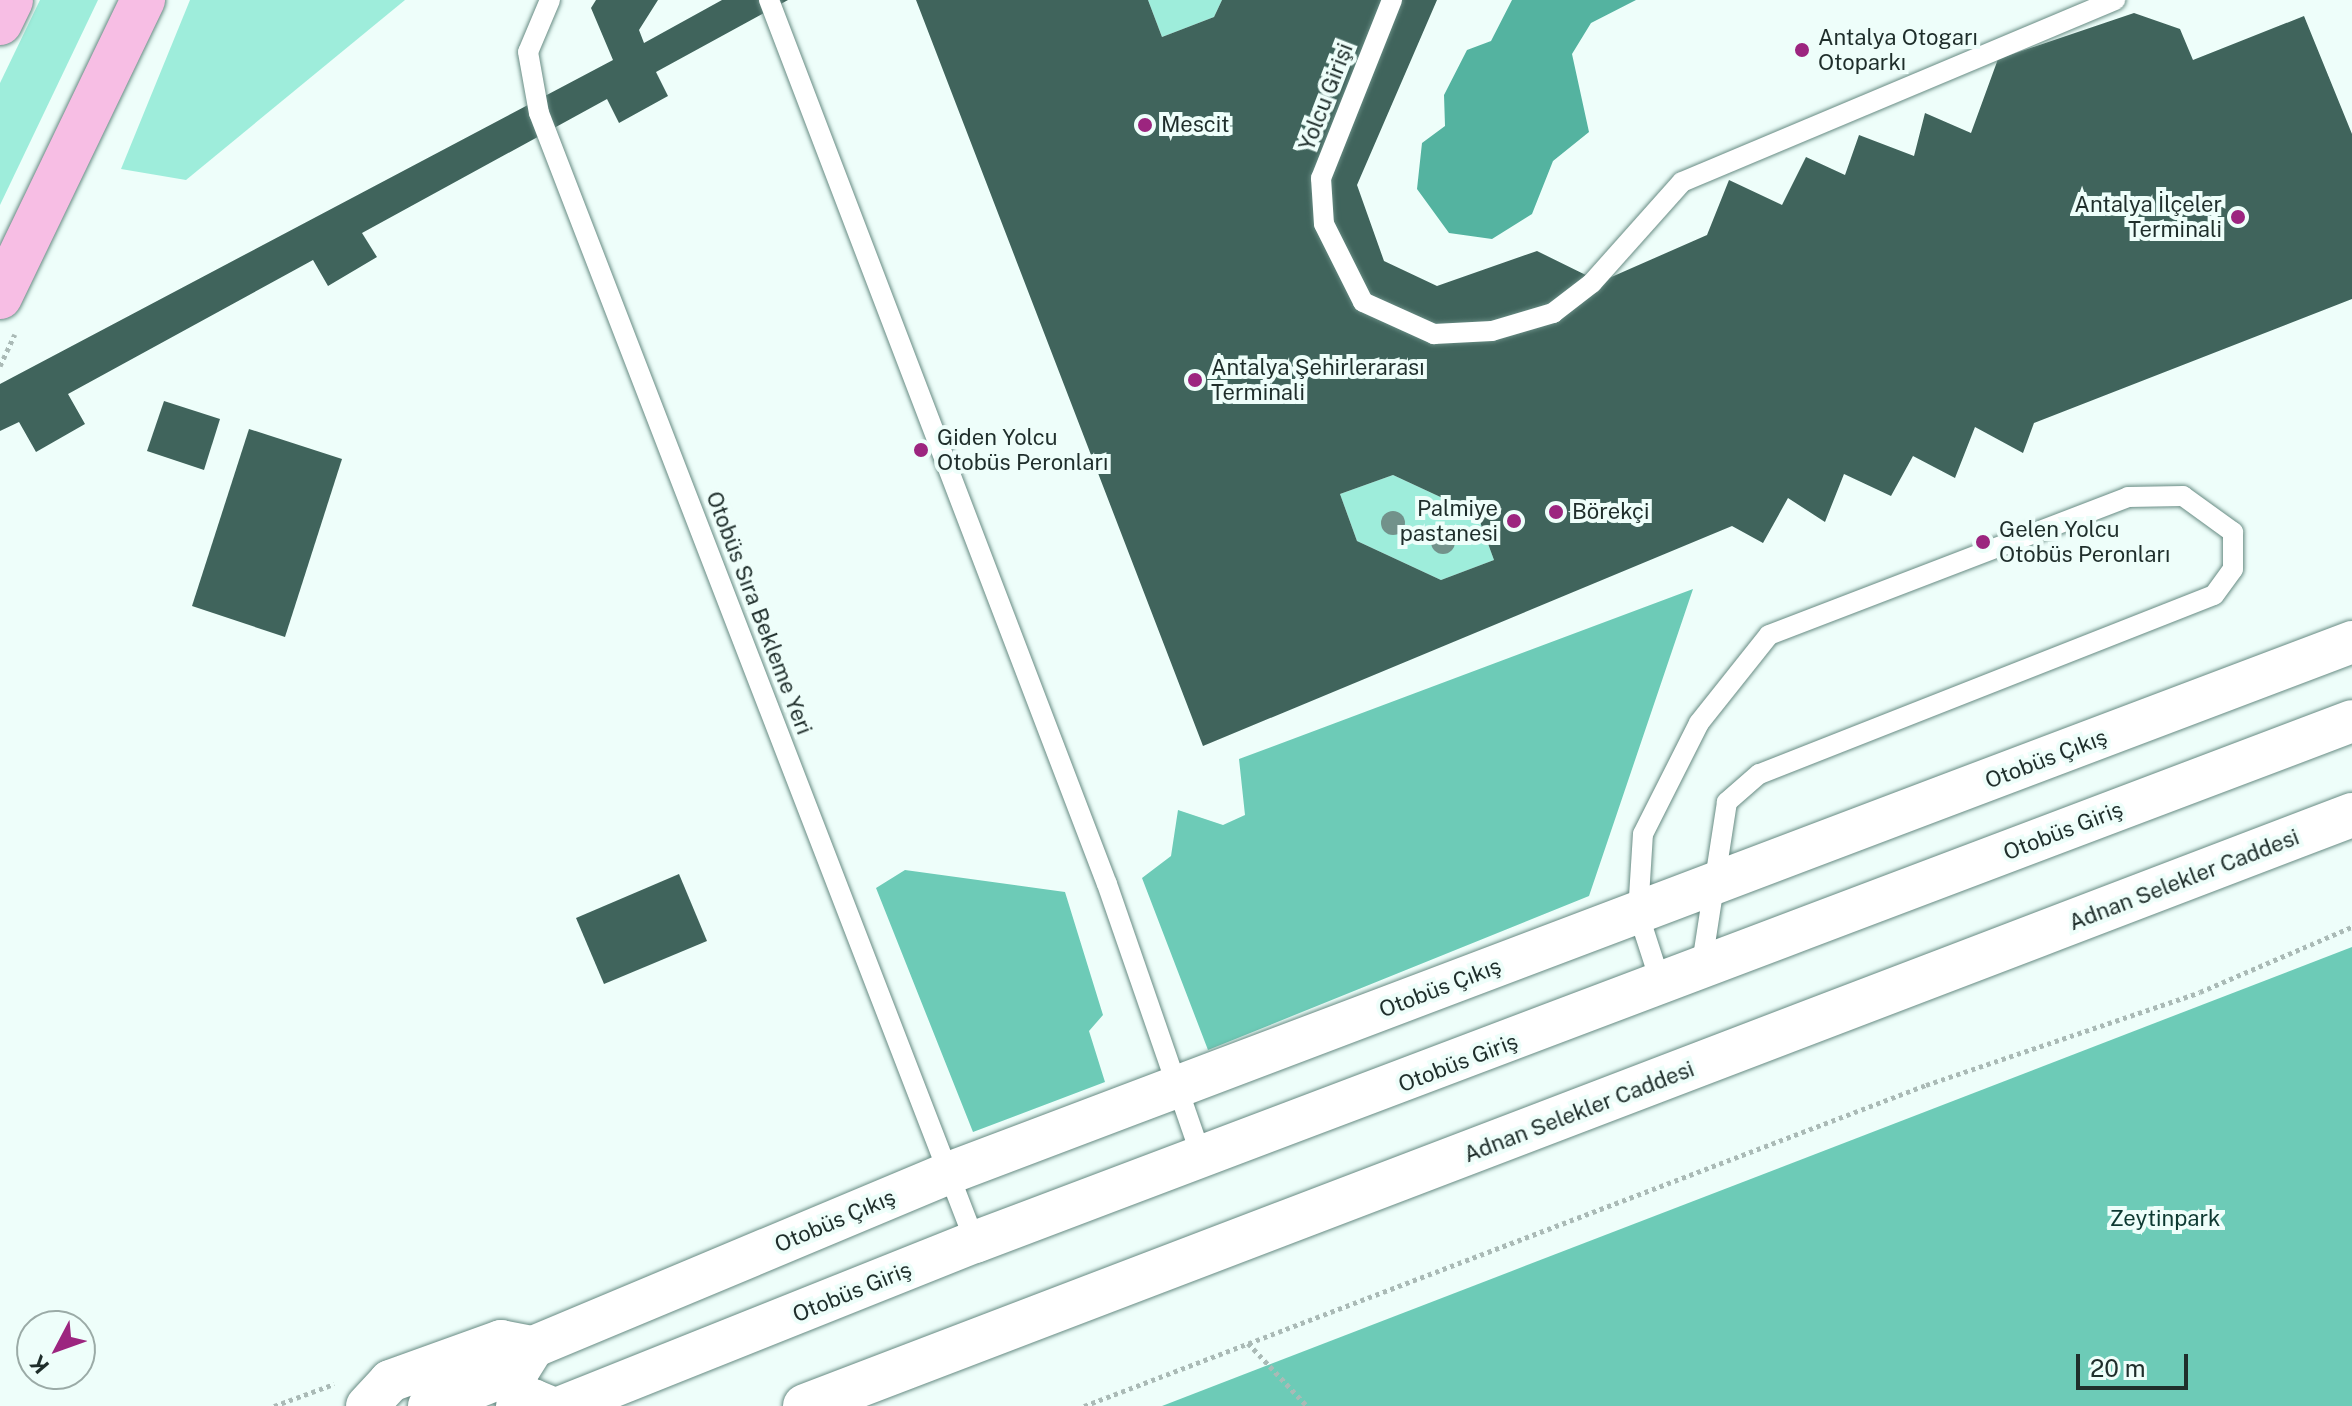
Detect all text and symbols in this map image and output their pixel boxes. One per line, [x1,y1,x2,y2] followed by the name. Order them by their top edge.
[1818,24,1978,76] place label: Antalya Otogarı Otoparkı
[1293,40,1359,154] street label: Yolcu Girişi
[1793,41,1811,59] marker: Antalya Otogarı Otoparkı
[1161,112,1230,138] place label: Mescit
[1136,116,1154,134] marker: Mescit
[2074,191,2222,242] place label: Antalya İlçeler Terminali
[2229,208,2247,226] marker: Antalya İlçeler Terminali
[1211,354,1424,406] place label: Antalya Şehirlerarası Terminali
[1186,371,1204,389] marker: Antalya Şehirlerarası Terminali
[937,424,1109,476] place label: Giden Yolcu Otobüs Peronları
[912,441,930,459] marker: Giden Yolcu Otobüs Peronları
[700,488,818,738] street label: Otobüs Sıra Bekleme Yeri
[1400,495,1498,546] place label: Palmiye pastanesi
[1572,499,1649,525] place label: Börekçi
[1547,503,1565,521] marker: Börekçi
[1505,512,1523,530] marker: Palmiye pastanesi
[1999,516,2171,568] place label: Gelen Yolcu Otobüs Peronları
[1974,533,1992,551] marker: Gelen Yolcu Otobüs Peronları
[1981,724,2111,794] street label: Otobüs Çıkış
[1999,796,2127,866] street label: Otobüs Giriş
[2065,824,2303,936] street label: Adnan Selekler Caddesi
[1375,953,1505,1023] street label: Otobüs Çıkış
[1394,1028,1522,1098] street label: Otobüs Giriş
[1460,1056,1698,1168] street label: Adnan Selekler Caddesi
[771,1184,899,1258] street label: Otobüs Çıkış
[2110,1206,2220,1232] park label: Zeytinpark
[789,1256,915,1328] street label: Otobüs Giriş
[16,1310,96,1390] north arrow
[2080,1338,2192,1388] scale bar
[24,1350,54,1379] text: K
[2090,1354,2146,1382] text: 20 m

